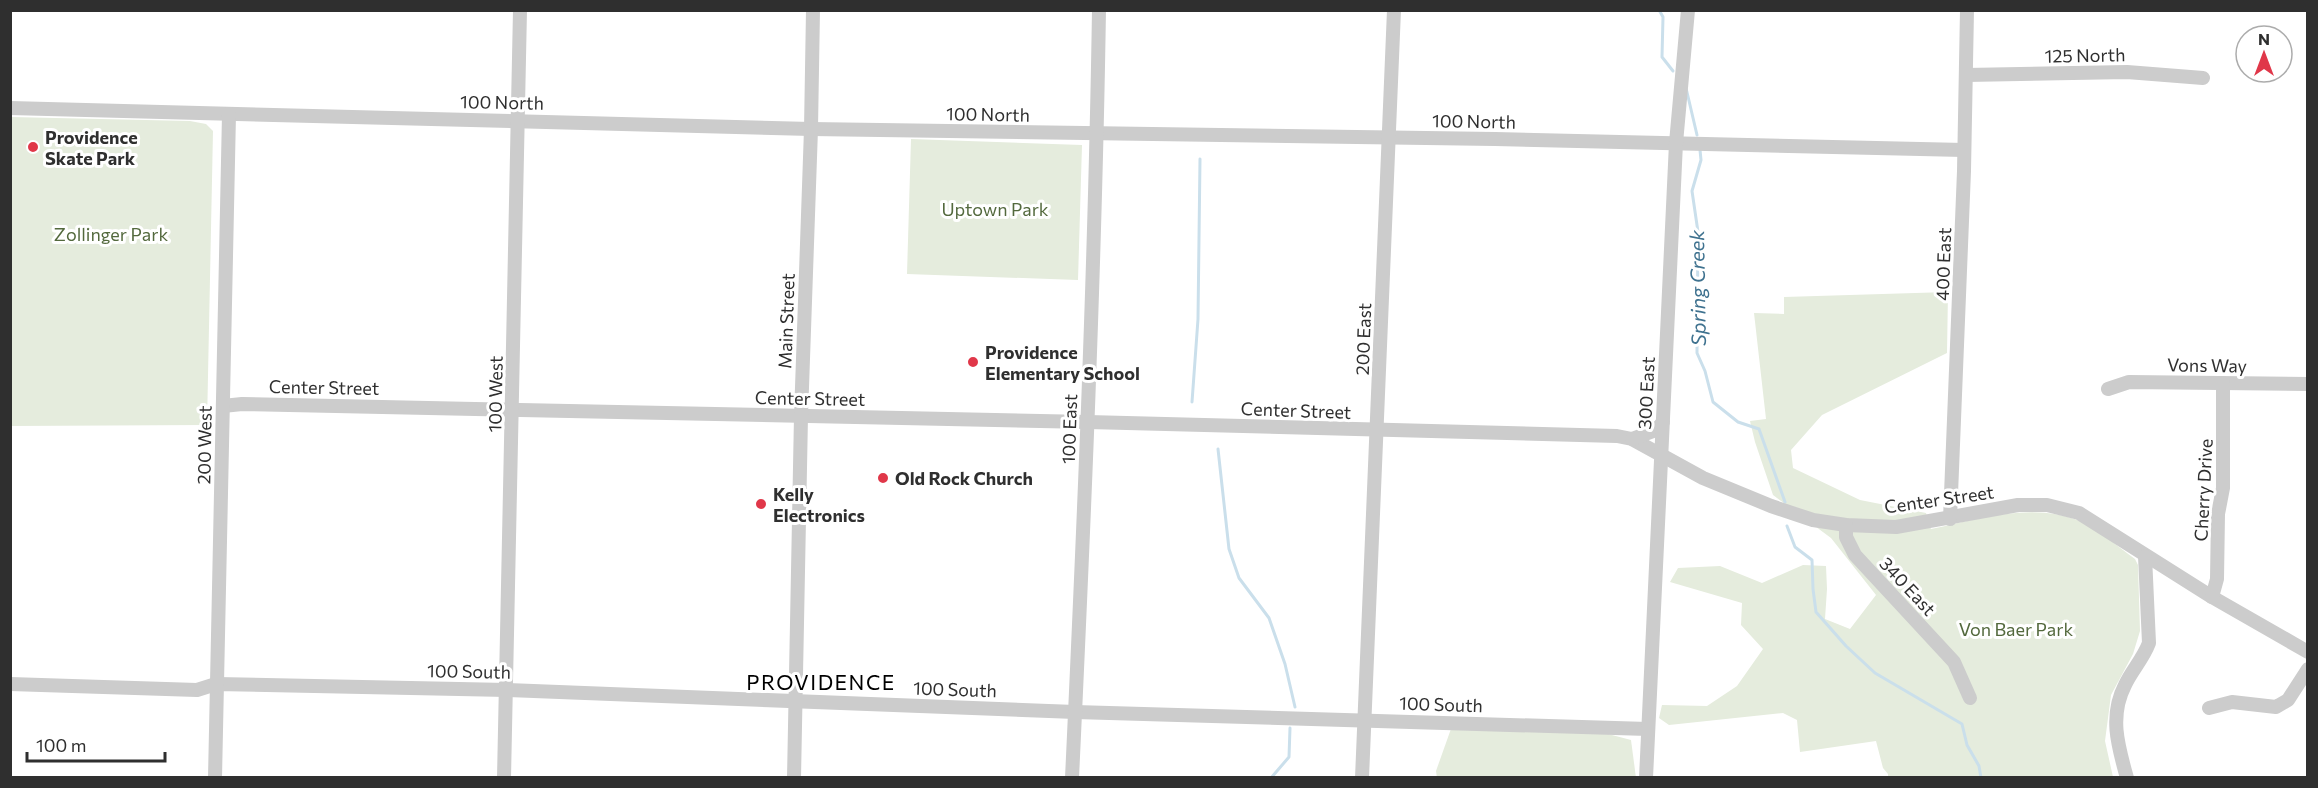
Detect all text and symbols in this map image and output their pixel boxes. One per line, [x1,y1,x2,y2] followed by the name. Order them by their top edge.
[2234,24,2294,84] north arrow
[2258,29,2270,48] text: N
[2044,43,2126,67] street label: 125 North
[460,90,544,114] street label: 100 North
[946,102,1030,126] street label: 100 North
[1432,109,1516,133] street label: 100 North
[45,126,138,169] place label: Providence Skate Park
[26,140,40,154] marker: Providence Skate Park
[941,198,1049,220] park label: Uptown Park
[54,223,168,245] park label: Zollinger Park
[1931,227,1955,301] street label: 400 East
[1684,229,1710,346] water label: Spring Creek
[773,273,799,369] street label: Main Street
[1351,302,1375,376] street label: 200 East
[985,341,1140,384] place label: Providence Elementary School
[2167,353,2247,377] street label: Vons Way
[483,355,507,433] street label: 100 West
[966,355,980,369] marker: Providence Elementary School
[1633,356,1659,430] street label: 300 East
[269,375,379,399] street label: Center Street
[755,386,865,410] street label: Center Street
[1057,394,1081,464] street label: 100 East
[1240,397,1352,423] street label: Center Street
[192,405,216,485] street label: 200 West
[2189,438,2217,542] street label: Cherry Drive
[895,467,1033,489] place label: Old Rock Church
[876,471,890,485] marker: Old Rock Church
[1883,480,1995,518] street label: Center Street
[773,483,865,526] place label: Kelly Electronics
[754,497,768,511] marker: Kelly Electronics
[1875,552,1941,620] street label: 340 East
[1959,618,2073,640] park label: Von Baer Park
[427,659,511,683] street label: 100 South
[746,669,896,694] district label: PROVIDENCE
[913,677,997,701] street label: 100 South
[1399,692,1483,716] street label: 100 South
[27,725,165,763] scale bar
[36,734,86,756] text: 100 m

